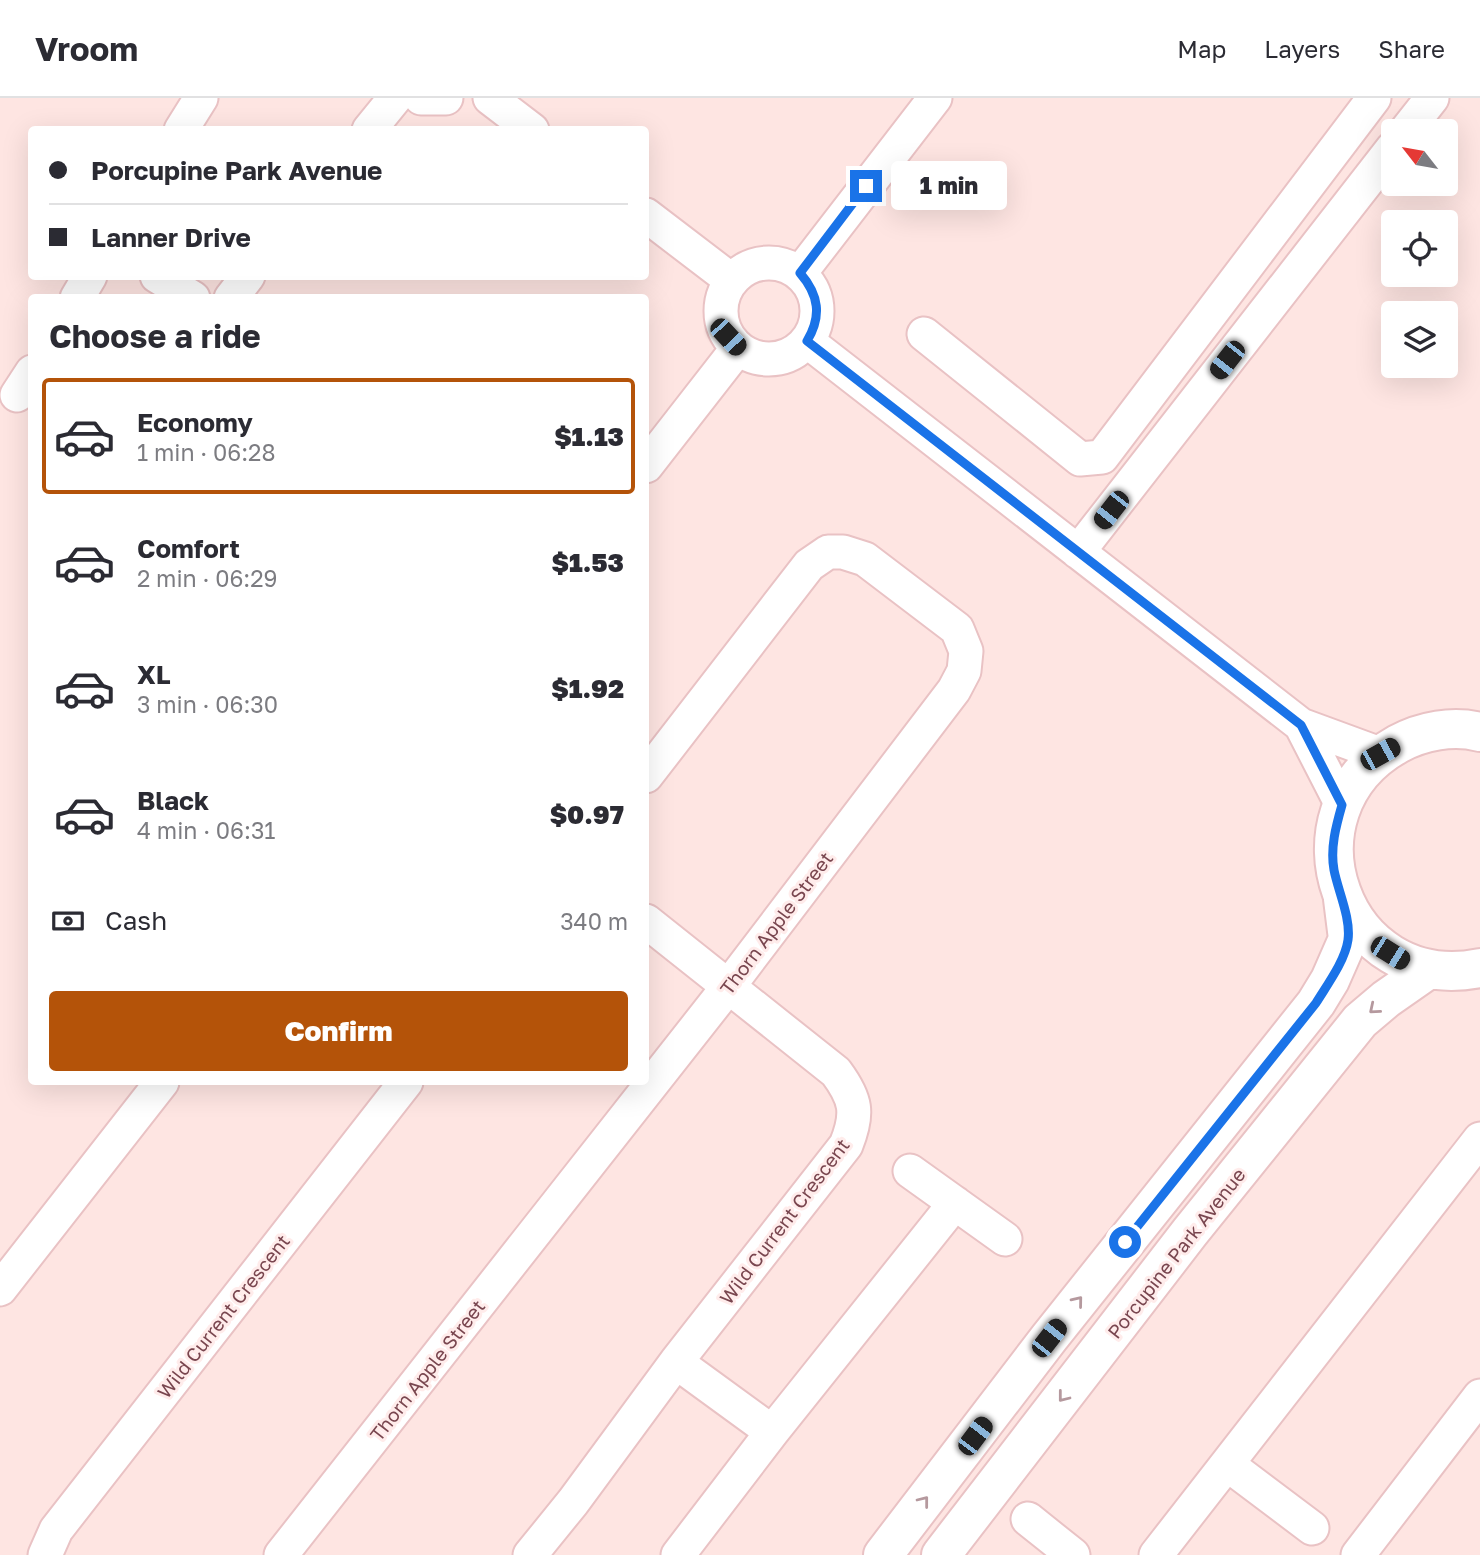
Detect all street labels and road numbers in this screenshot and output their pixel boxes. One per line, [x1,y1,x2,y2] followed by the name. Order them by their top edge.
[715,847,837,999] street label: Thorn Apple Street
[714,1134,854,1308] street label: Wild Current Crescent
[1102,1163,1250,1343] street label: Porcupine Park Avenue
[152,1230,294,1402] street label: Wild Current Crescent
[365,1295,489,1445] street label: Thorn Apple Street

